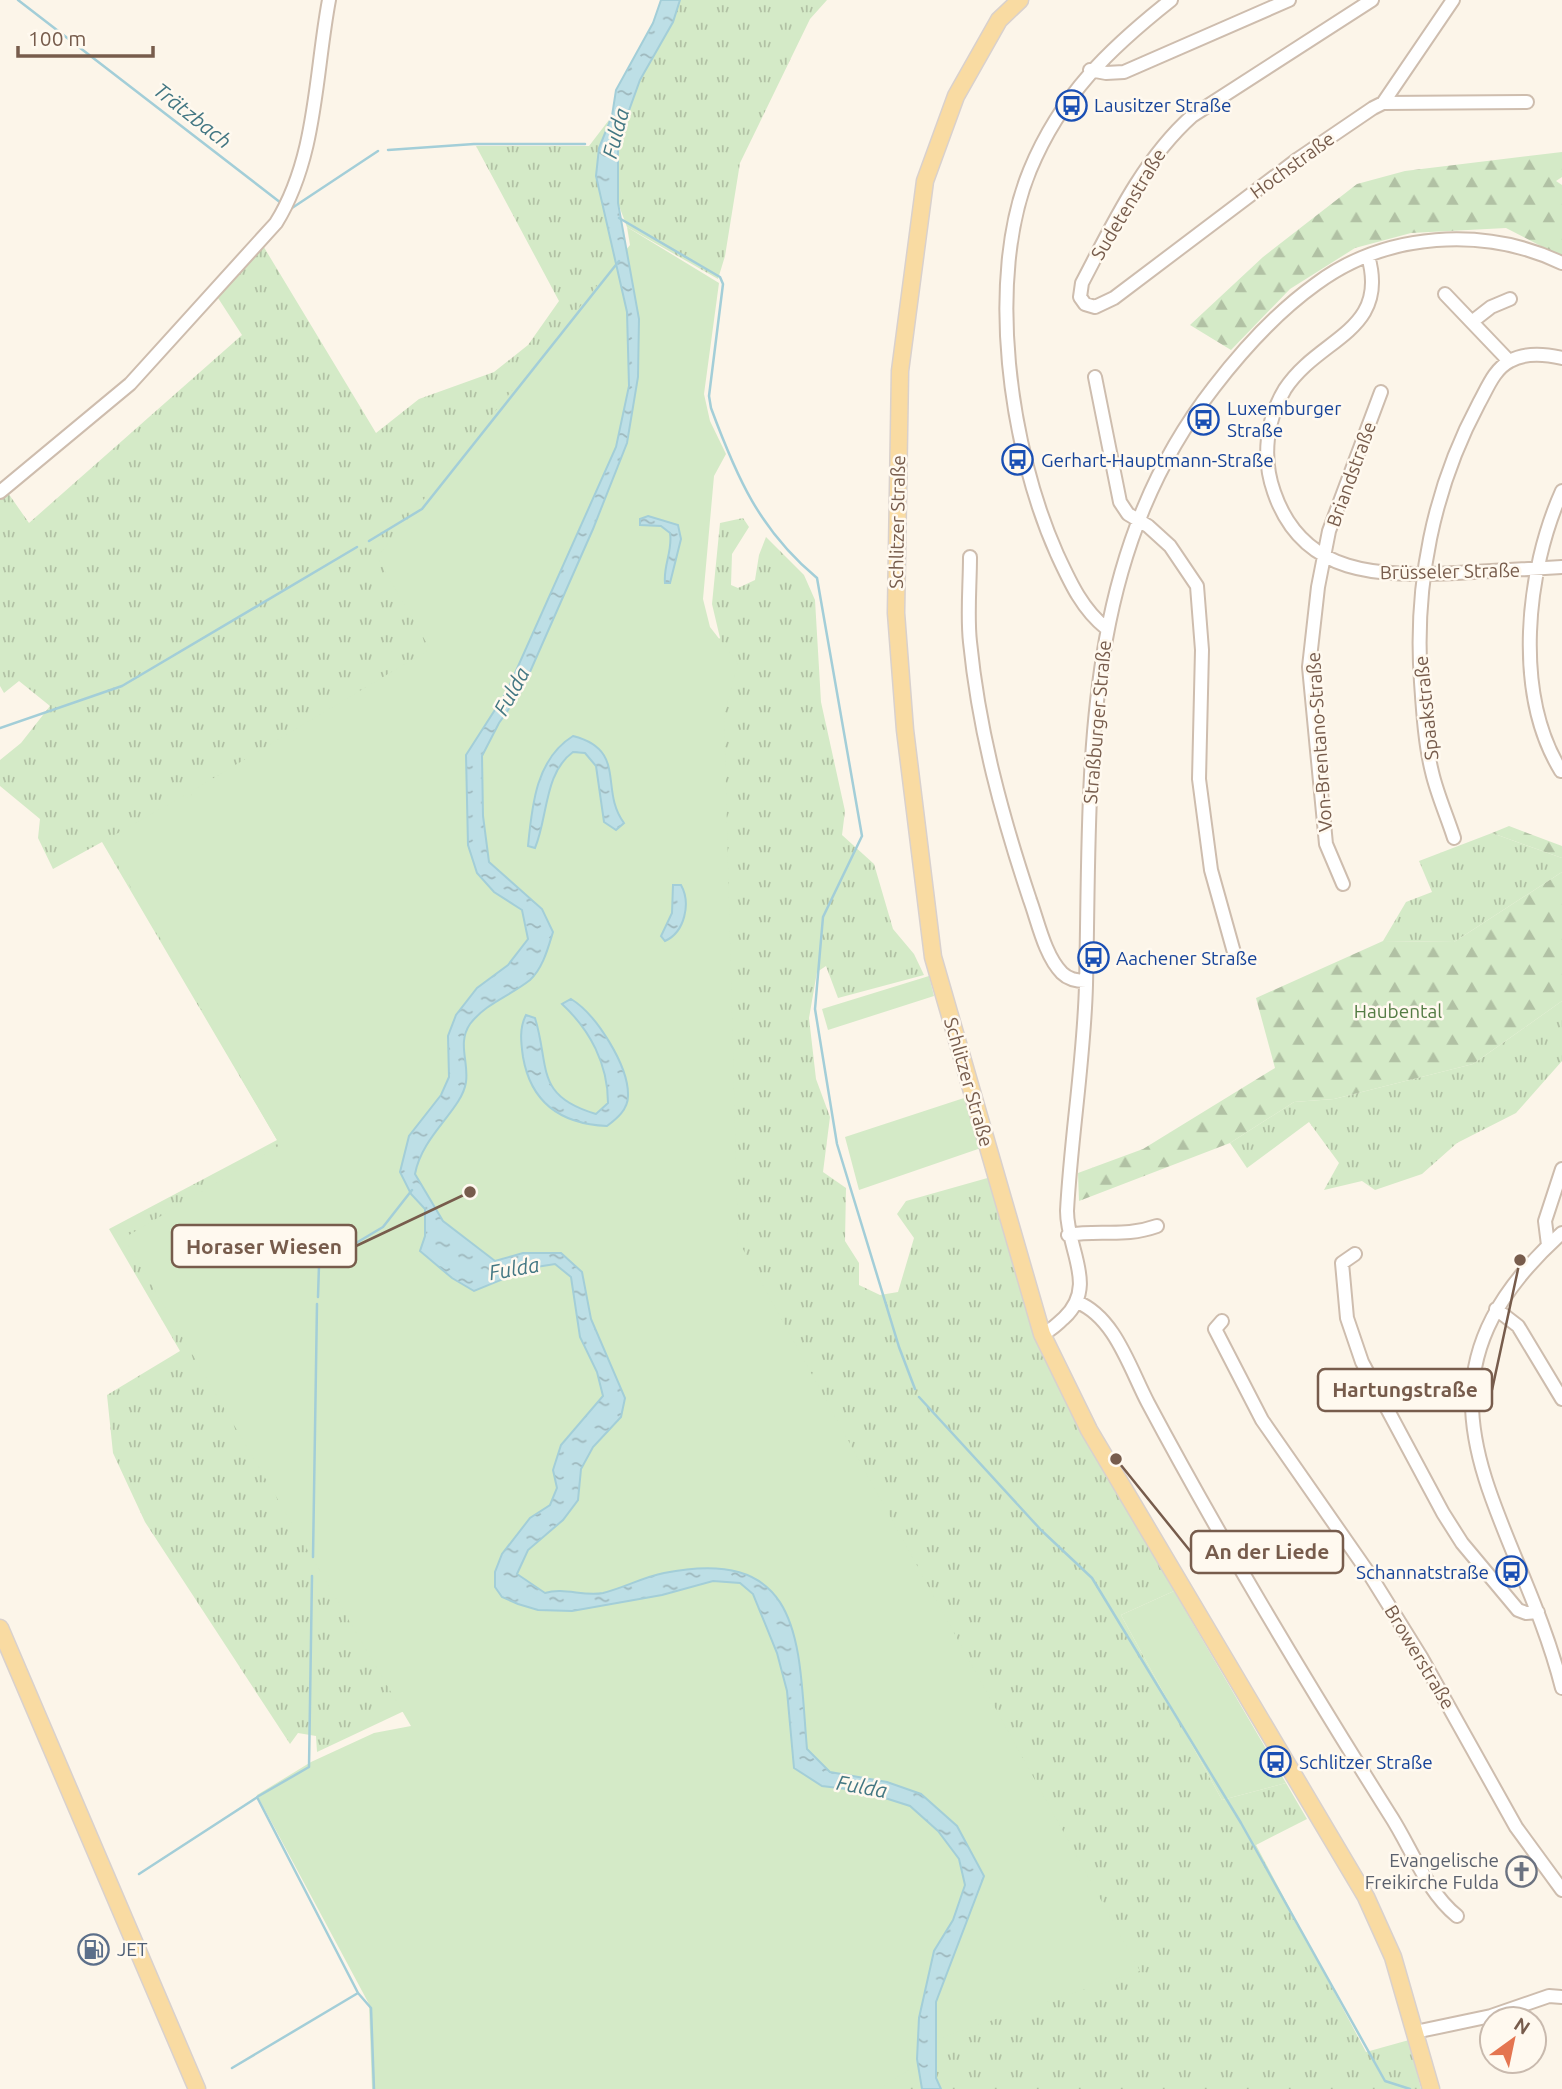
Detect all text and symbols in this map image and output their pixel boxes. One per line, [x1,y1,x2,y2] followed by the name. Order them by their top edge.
[18,14,152,58] scale bar
[28,26,86,50] text: 100 m
[149,77,237,153] water label: Trätzbach
[1054,88,1088,122] bus stop icon: Lausitzer Straße
[1094,94,1232,116] place label: Lausitzer Straße
[597,105,633,161] water label: Fulda
[1246,127,1338,203] street label: Hochstraße
[1086,144,1170,264] street label: Sudetenstraße
[1227,397,1342,441] place label: Luxemburger Straße
[1187,402,1221,436] bus stop icon: Luxemburger Straße
[1322,418,1380,530] street label: Briandstraße
[1001,443,1035,477] bus stop icon: Gerhart-Hauptmann-Straße
[1041,449,1274,471] place label: Gerhart-Hauptmann-Straße
[885,455,909,589] street label: Schlitzer Straße
[1380,559,1520,583] street label: Brüsseler Straße
[1079,639,1115,805] street label: Straßburger Straße
[1302,651,1336,833] street label: Von-Brentano-Straße
[1410,655,1442,761] street label: Spaakstraße
[488,663,534,719] water label: Fulda
[1076,941,1110,975] bus stop icon: Aachener Straße
[1116,947,1257,969] place label: Aachener Straße
[1354,1000,1442,1022] park label: Haubental
[940,1015,998,1149] street label: Schlitzer Straße
[172,1225,356,1267] callout: Horaser Wiesen
[186,1234,342,1258] text: Horaser Wiesen
[487,1252,541,1284] water label: Fulda
[1318,1369,1492,1411] callout: Hartungstraße
[1332,1377,1478,1401] text: Hartungstraße
[1191,1531,1343,1573] callout: An der Liede
[1205,1539,1329,1563] text: An der Liede
[1495,1555,1529,1589] bus stop icon: Schannatstraße
[1356,1561,1489,1583] place label: Schannatstraße
[1380,1601,1460,1713] street label: Browerstraße
[1259,1745,1293,1779] bus stop icon: Schlitzer Straße
[1299,1751,1433,1773] place label: Schlitzer Straße
[835,1770,889,1802] water label: Fulda
[1365,1849,1499,1893] place label: Evangelische Freikirche Fulda
[1505,1854,1539,1888] church icon: Evangelische Freikirche Fulda
[77,1932,111,1966] fuel station icon: JET
[117,1938,148,1960] place label: JET
[1478,2005,1548,2075] north arrow
[1510,2013,1534,2039] text: N

